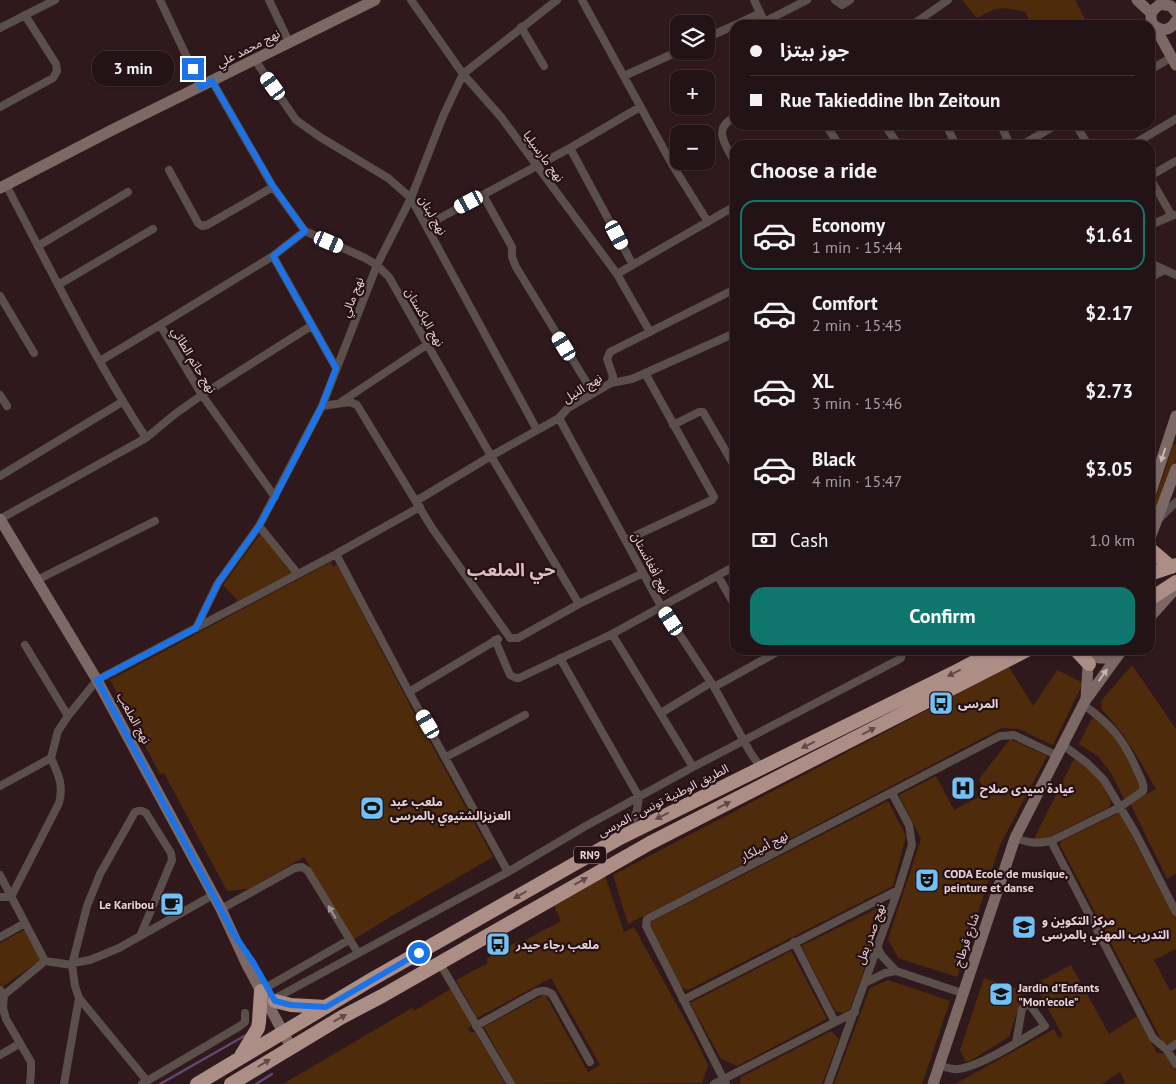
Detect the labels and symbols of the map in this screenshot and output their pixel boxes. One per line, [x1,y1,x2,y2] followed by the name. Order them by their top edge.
[214,26,284,73] street label: نهج محمد علي
[93,52,176,86] callout: 3 min
[182,58,204,80] route end
[258,69,287,103] car
[519,127,568,186] street label: نهج مارسيليا
[452,188,485,216] car
[414,192,450,239] street label: نهج لبنان
[603,218,630,252] car
[312,229,345,255] car
[337,275,369,320] street label: نهج مالي
[400,285,448,350] street label: نهج الباكستان
[166,324,220,397] street label: نهج حاتم الطائي
[549,329,578,363] car
[560,370,606,408] street label: نهج النيل
[1159,448,1167,463] one-way arrow
[627,530,674,597] street label: نهج أفغانستان
[467,558,555,584] district label: حي الملعب
[656,604,685,638] car
[946,669,961,677] one-way arrow
[1098,669,1108,682] one-way arrow
[112,690,154,747] street label: نهج الملعب
[928,690,954,716] bus stop icon: المرسى
[958,696,998,711] place label: المرسى
[414,707,441,741] car
[862,727,876,735] one-way arrow
[801,741,815,749] one-way arrow
[595,760,732,840] street label: الطريق الوطنية تونس - المرسى
[950,775,976,801] hospital icon: عيادة سيدى صلاح
[980,781,1075,798] place label: عيادة سيدى صلاح
[390,794,511,825] place label: ملعب عبد العزيزالشتيوي بالمرسى
[359,795,385,821] sports icon: ملعب عبد العزيزالشتيوي بالمرسى
[717,801,732,809] one-way arrow
[655,813,669,821] one-way arrow
[737,828,791,867] street label: نهج أميلكار
[574,846,606,864] road number: RN9
[944,866,1068,895] place label: CODA Ecole de musique, peinture et danse
[914,867,940,893] theatre icon: CODA Ecole de musique, peinture et danse
[575,877,588,886] one-way arrow
[159,891,185,917] cafe icon: Le Karibou
[512,891,527,899] one-way arrow
[99,897,154,912] place label: Le Karibou
[852,902,890,967] street label: نهج صدر بعل
[328,905,337,918] one-way arrow
[950,911,984,969] street label: شارع قرطاج
[1042,913,1169,944] place label: مركز التكوين و التدريب المهني بالمرسى
[1011,914,1037,940] school or university icon: مركز التكوين و التدريب المهني بالمرسى
[485,931,511,957] bus stop icon: ملعب رجاء حيدر
[515,937,599,952] place label: ملعب رجاء حيدر
[408,942,430,964] route start
[1017,980,1099,1009] place label: Jardin d'Enfants "Mon'ecole"
[988,981,1014,1007] school or university icon: Jardin d'Enfants "Mon'ecole"
[334,1014,347,1023] one-way arrow
[258,1059,271,1068] one-way arrow

